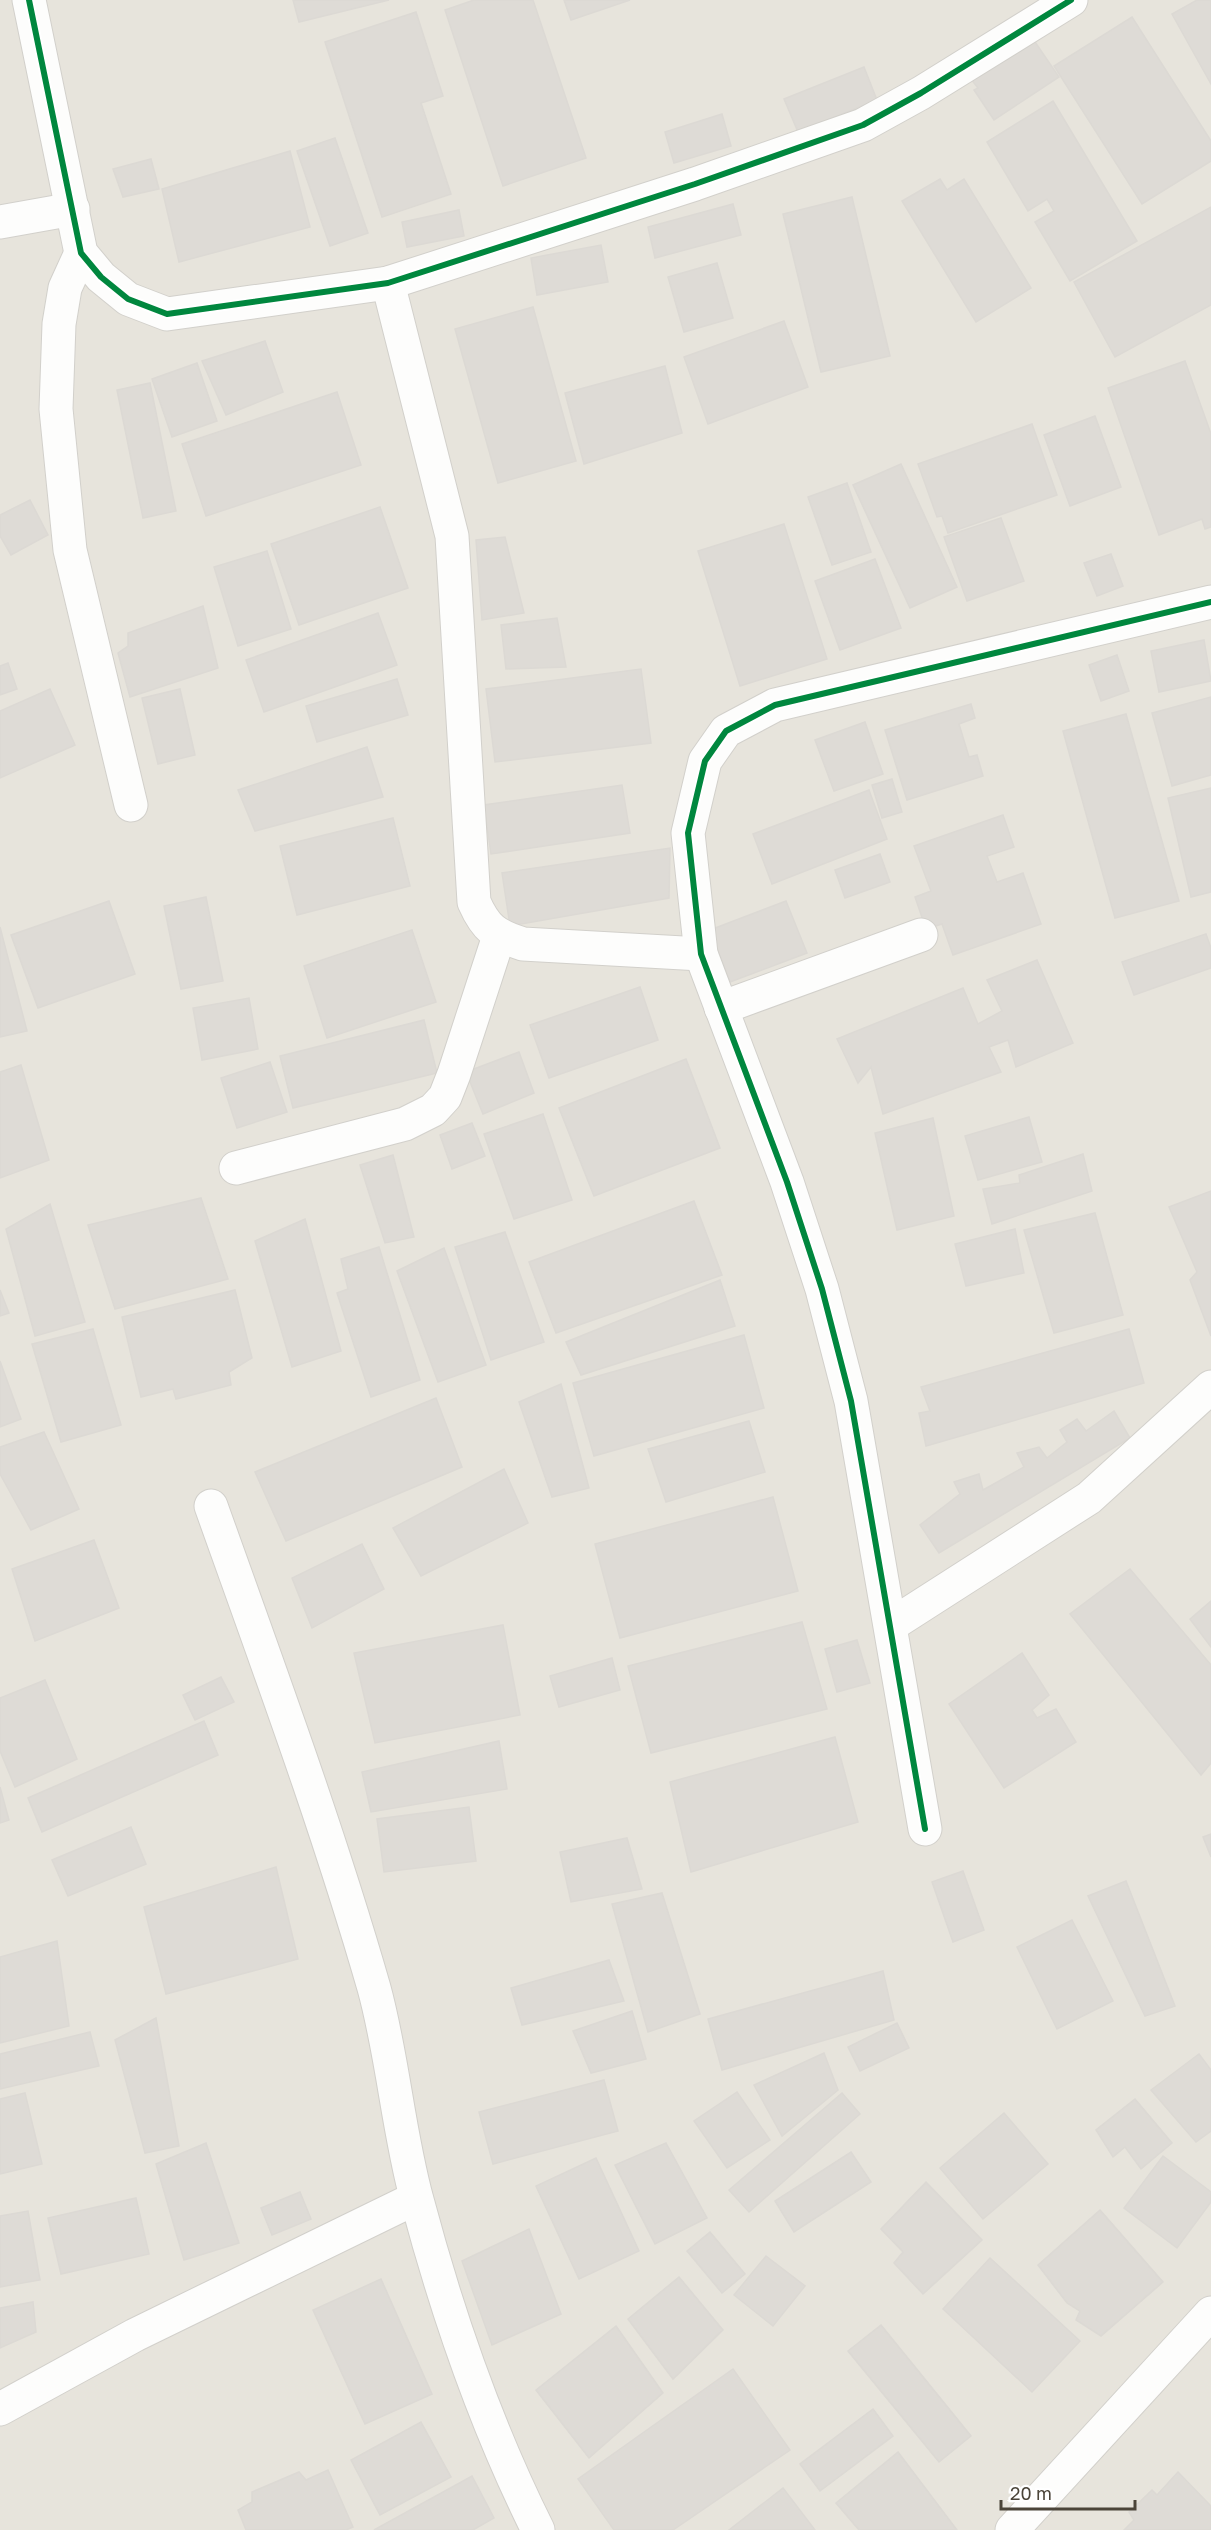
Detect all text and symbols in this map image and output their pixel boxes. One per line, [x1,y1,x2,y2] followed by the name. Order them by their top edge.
[1001,2473,1134,2511] scale bar
[1010,2482,1052,2504] text: 20 m

